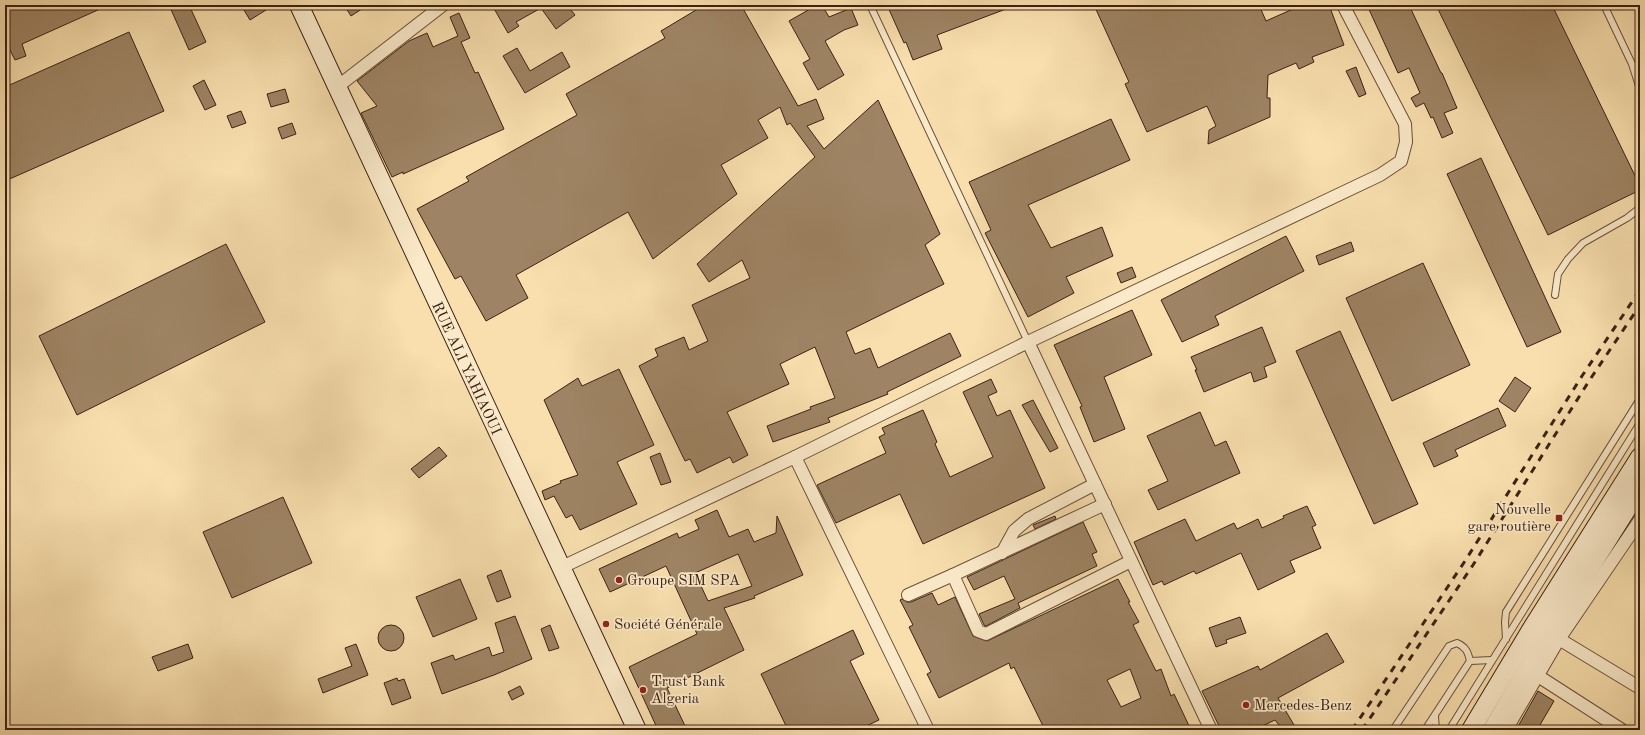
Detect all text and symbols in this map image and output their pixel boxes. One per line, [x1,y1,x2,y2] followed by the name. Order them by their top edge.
[428,300,503,438] street label: RUE ALI YAHIAOUI
[1467,503,1551,535] place label: Nouvelle gare routière
[1554,513,1564,523] marker: Nouvelle gare routière
[627,574,741,589] place label: Groupe SIM SPA
[614,575,624,585] marker: Groupe SIM SPA
[614,618,722,633] place label: Société Générale
[601,619,611,629] marker: Société Générale
[651,675,726,707] place label: Trust Bank Algeria
[638,685,648,695] marker: Trust Bank Algeria
[1254,699,1352,714] place label: Mercedes-Benz
[1241,700,1251,710] marker: Mercedes-Benz

